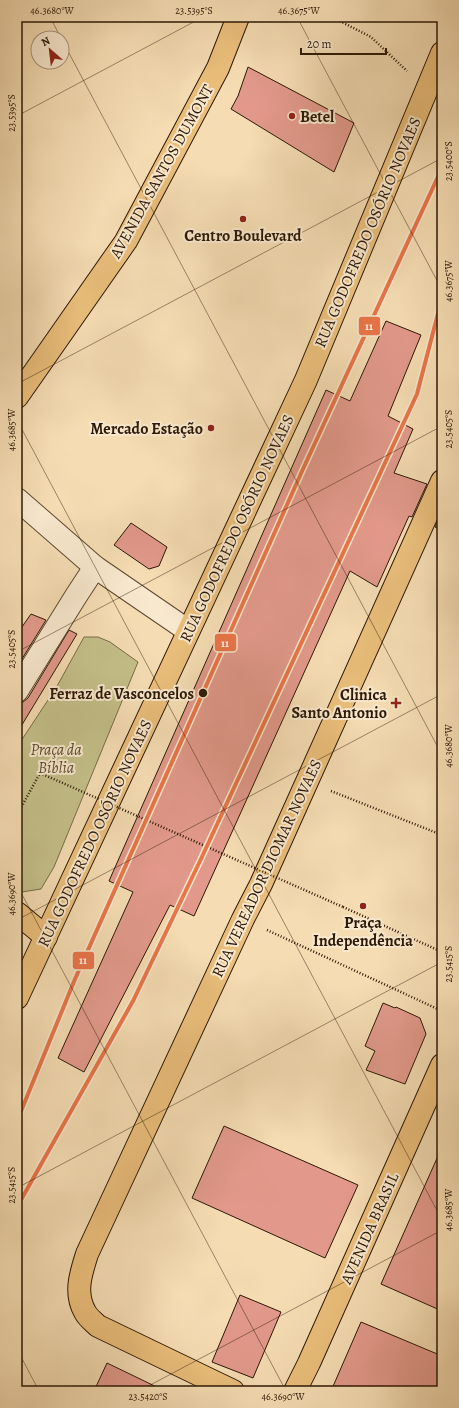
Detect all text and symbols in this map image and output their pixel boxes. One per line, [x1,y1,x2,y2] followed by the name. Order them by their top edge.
[30,4,74,17] text: 46.3680°W
[175,4,213,17] text: 23.5395°S
[278,4,321,17] text: 46.3675°W
[30,30,70,70] north arrow
[301,30,386,56] scale bar
[38,33,53,50] text: N
[307,36,331,52] text: 20 m
[104,80,219,263] street label: AVENIDA SANTOS DUMONT
[5,94,18,132] text: 23.5395°S
[300,106,335,128] place label: Betel
[287,111,297,121] marker: Betel
[309,114,427,351] street label: RUA GODOFREDO OSÓRIO NOVAES
[442,141,455,181] text: 23.5400°S
[238,214,248,224] marker: Centro Boulevard
[184,225,302,247] place label: Centro Boulevard
[442,259,455,302] text: 46.3675°W
[358,316,381,336] line badge: 11
[365,319,373,334] text: 11
[5,408,18,451] text: 46.3685°W
[442,410,455,448] text: 23.5405°S
[174,411,299,646] street label: RUA GODOFREDO OSÓRIO NOVAES
[90,418,203,440] place label: Mercado Estação
[206,423,216,433] marker: Mercado Estação
[5,630,18,668] text: 23.5405°S
[214,633,237,652] line badge: 11
[221,636,229,651] text: 11
[49,683,194,705] place label: Ferraz de Vasconcelos
[291,684,387,724] place label: Clinica Santo Antonio
[197,687,209,699] marker: Ferraz de Vasconcelos
[390,697,402,709] marker: Clinica Santo Antonio
[32,716,157,951] street label: RUA GODOFREDO OSÓRIO NOVAES
[442,724,455,768] text: 46.3680°W
[30,739,82,779] park label: Praça da Bíblia
[207,756,327,981] street label: RUA VEREADOR DIOMAR NOVAES
[5,872,18,916] text: 46.3690°W
[358,901,368,911] marker: Praça Independência
[313,912,413,952] place label: Praça Independência
[442,946,455,982] text: 23.5415°S
[72,951,95,970] line badge: 11
[79,953,87,968] text: 11
[5,1167,18,1203] text: 23.5415°S
[335,1168,405,1289] street label: AVENIDA BRASIL
[442,1188,455,1231] text: 46.3685°W
[128,1390,168,1403] text: 23.5420°S
[261,1390,305,1403] text: 46.3690°W

